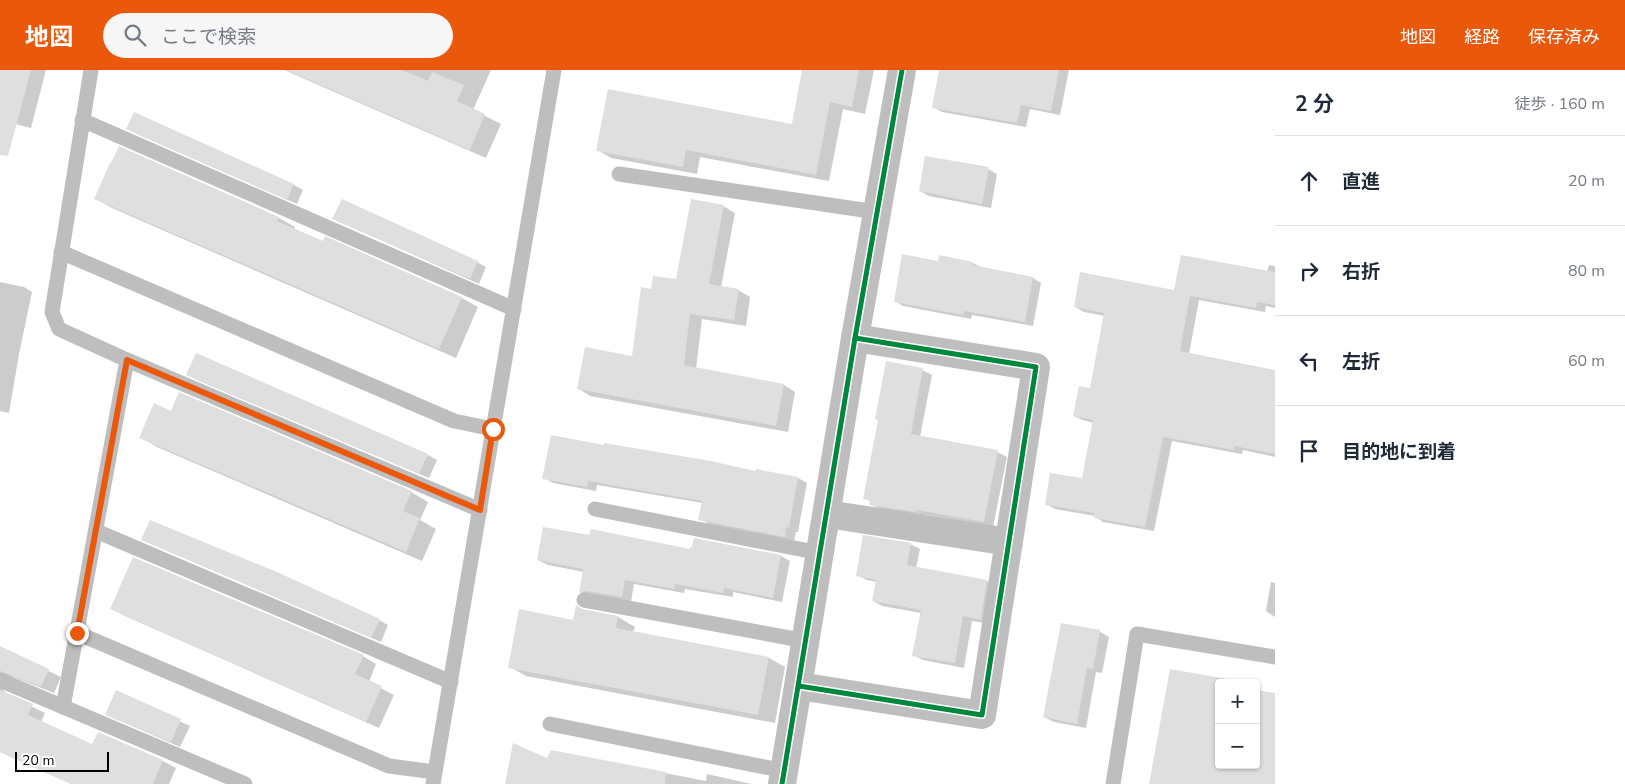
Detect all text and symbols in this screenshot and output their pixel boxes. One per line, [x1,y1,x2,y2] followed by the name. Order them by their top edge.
[103,13,453,58] search box
[25,21,73,53] text: 地図
[121,21,149,49] icon: search
[161,24,256,50] text: ここで検索
[1400,25,1436,49] text: 地図
[1464,25,1500,49] text: 経路
[1528,25,1600,49] text: 保存済み
[1295,90,1334,118] text: 2 分
[1515,93,1605,115] text: 徒歩 · 160 m
[1295,167,1323,195] icon: ahead
[1342,169,1380,195] text: 直進
[1568,170,1605,192] text: 20 m
[1295,257,1323,285] icon: right
[1342,259,1380,285] text: 右折
[1568,260,1605,282] text: 80 m
[1295,347,1323,375] icon: left
[1342,349,1380,375] text: 左折
[1568,350,1605,372] text: 60 m
[482,418,505,441] route start
[1295,437,1323,465] icon: arrive
[1342,439,1456,465] text: 目的地に到着
[66,622,89,645] route end
[1215,679,1260,769] map controls
[1215,679,1260,724] button: +
[1215,724,1260,769] button: −
[15,749,109,772] scale bar
[22,751,54,770] text: 20 m

